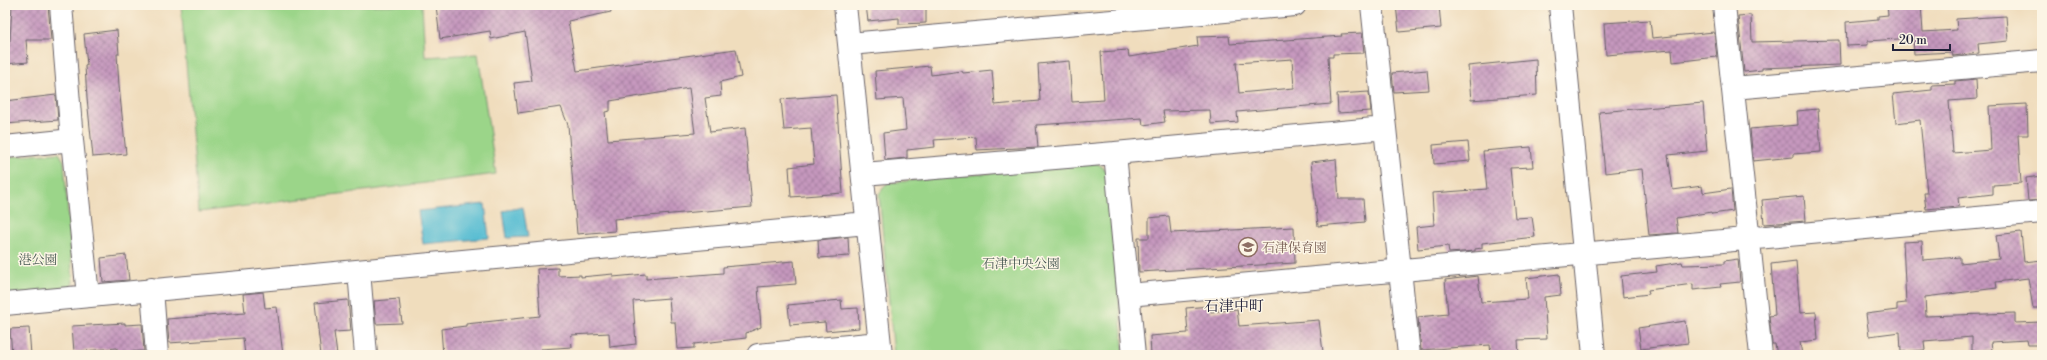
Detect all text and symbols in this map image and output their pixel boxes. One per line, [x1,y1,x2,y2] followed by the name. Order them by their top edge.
[1893,26,1950,52] scale bar
[1899,33,1927,48] text: 20 m
[1237,236,1259,258] school or university icon: 石津保育園
[1262,240,1327,256] place label: 石津保育園
[18,252,58,268] park label: 港公園
[982,256,1060,272] park label: 石津中央公園
[1204,297,1264,316] district label: 石津中町

